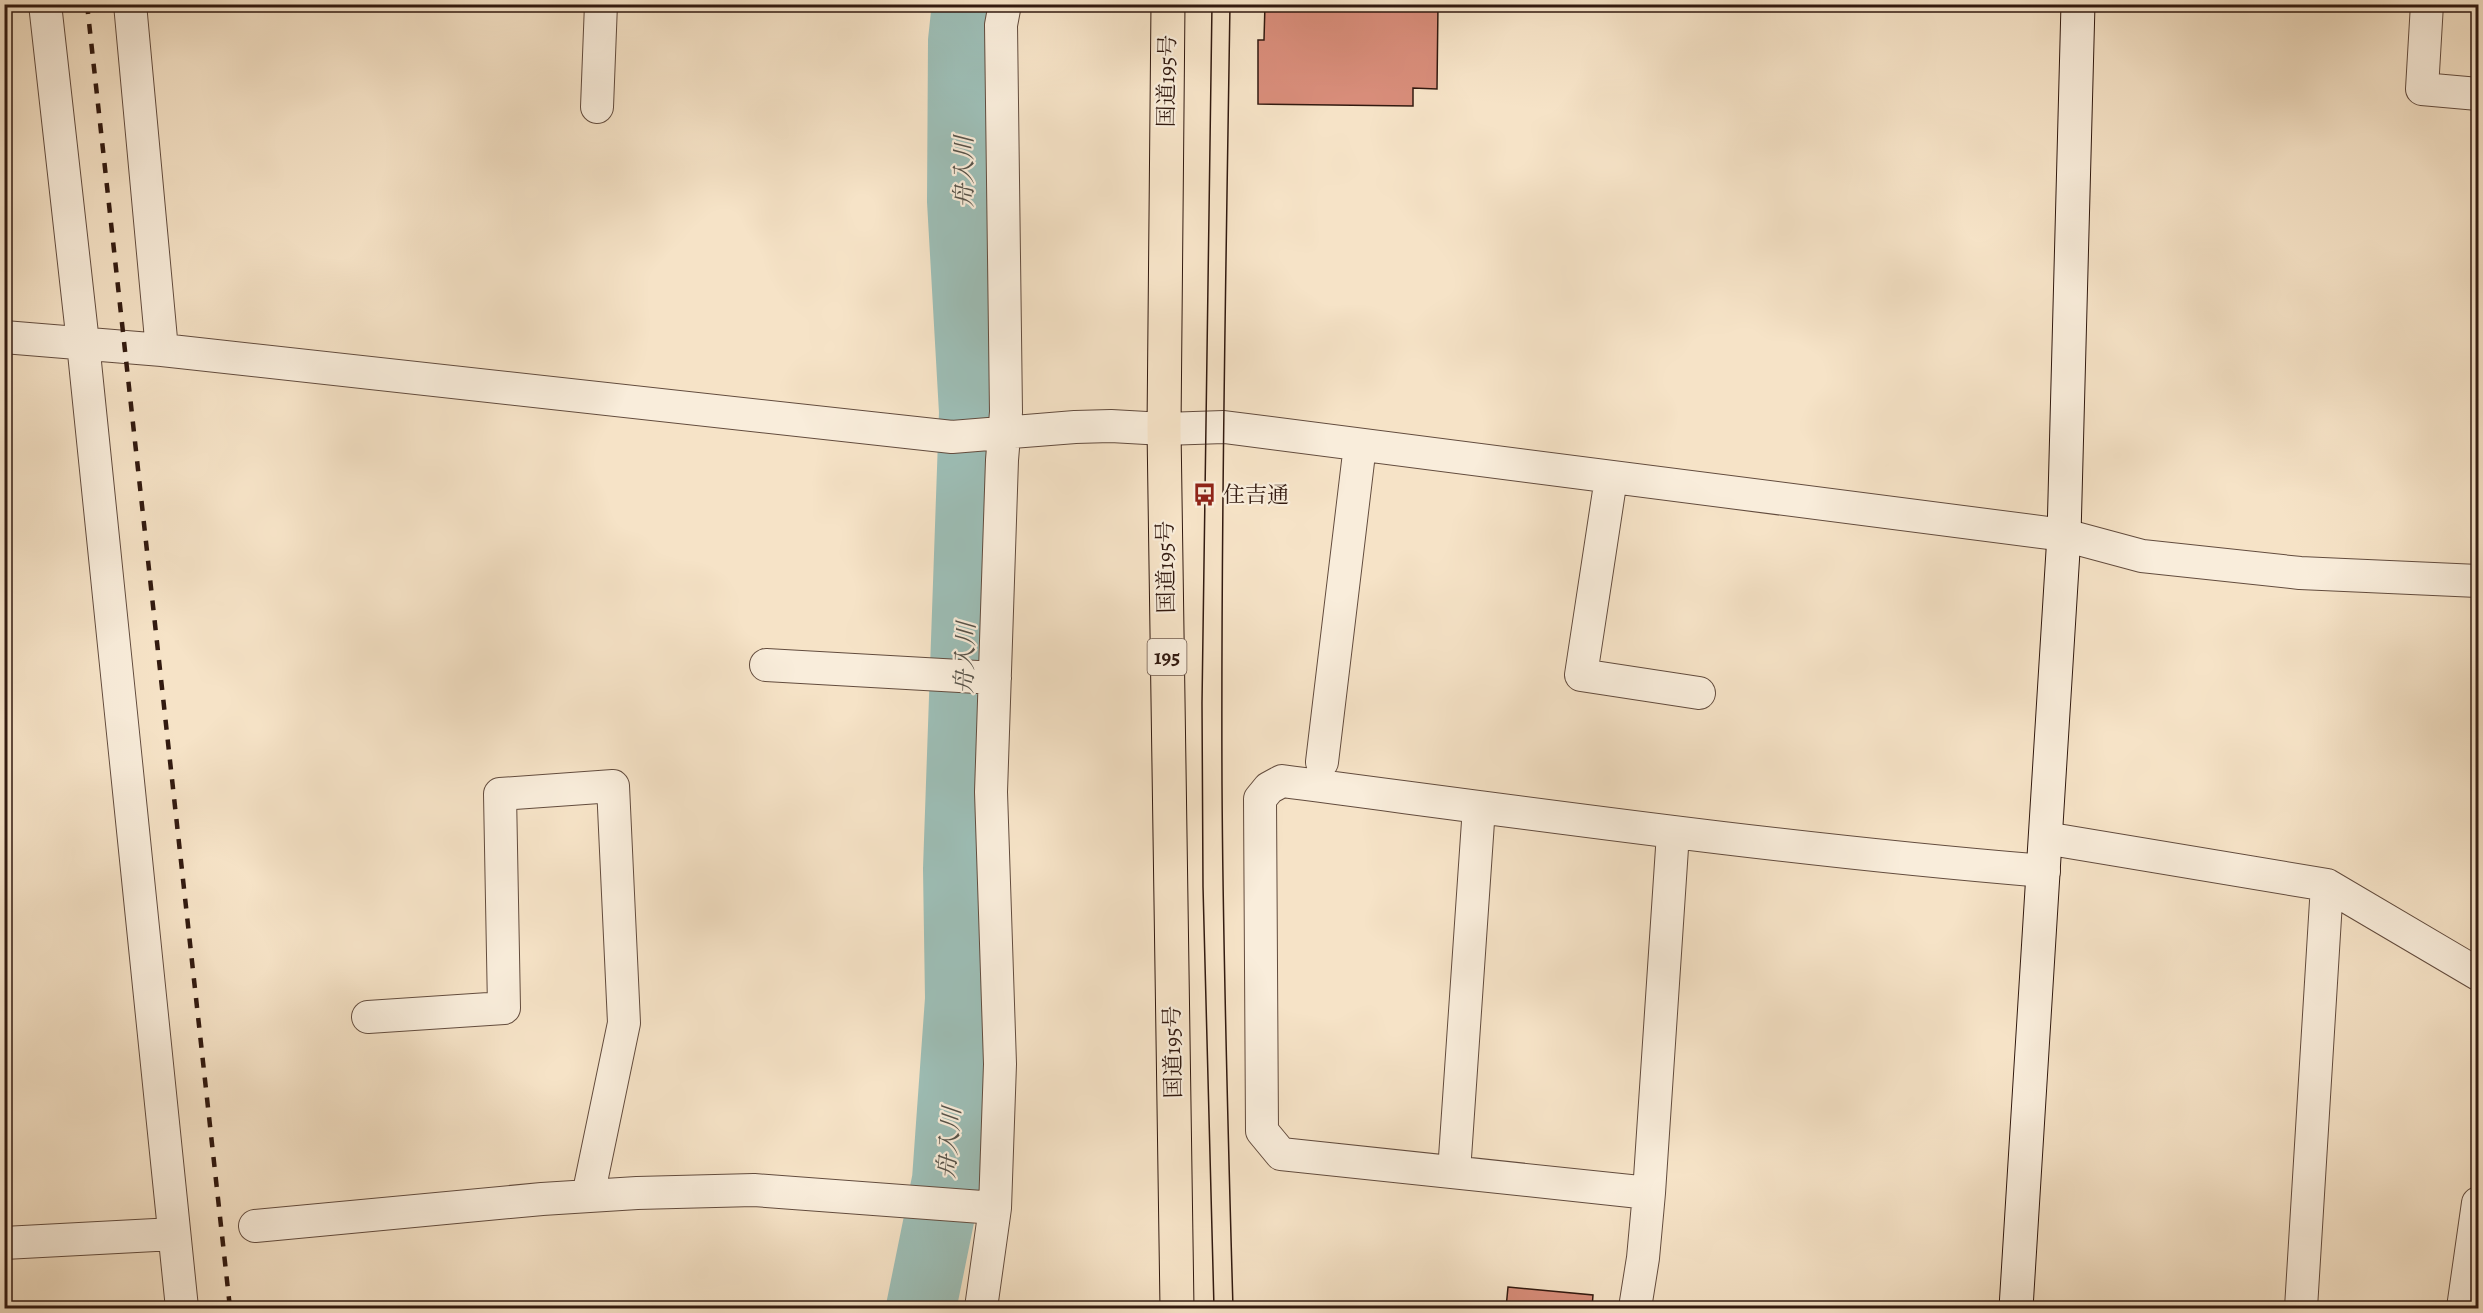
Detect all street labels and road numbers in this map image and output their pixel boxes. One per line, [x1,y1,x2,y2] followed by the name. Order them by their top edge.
[1151,34,1183,128] street label: 国道195号
[1150,520,1182,614] street label: 国道195号
[1148,639,1186,675] road number: 195
[1157,1005,1189,1099] street label: 国道195号

